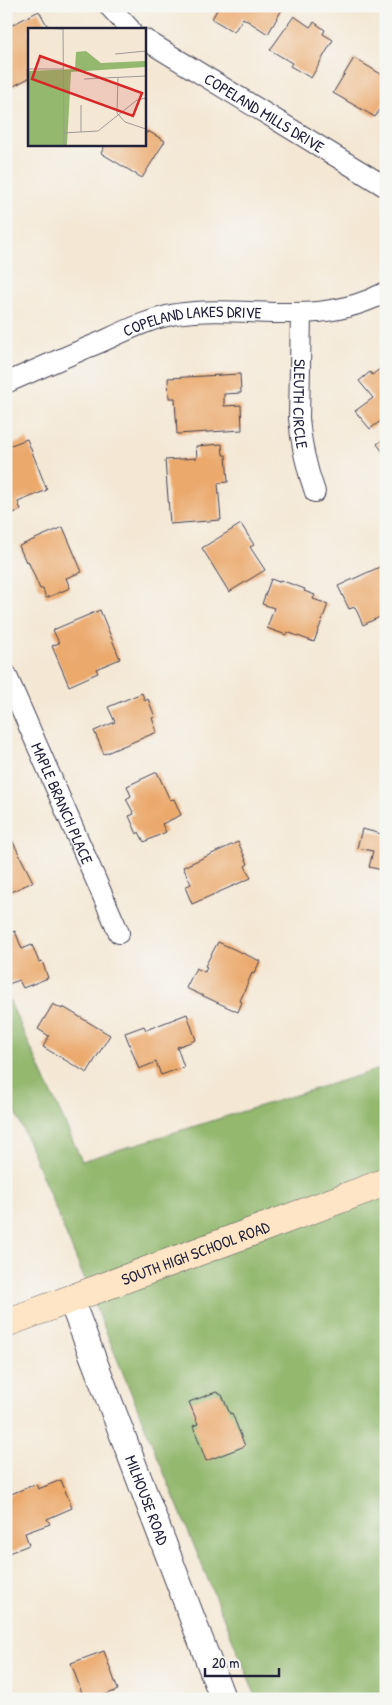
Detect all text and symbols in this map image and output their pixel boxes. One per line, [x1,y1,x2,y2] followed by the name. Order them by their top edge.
[28,28,145,145] inset map
[200,67,328,158] street label: COPELAND MILLS DRIVE
[119,300,262,342] street label: COPELAND LAKES DRIVE
[288,359,314,450] street label: SLEUTH CIRCLE
[26,739,99,868] street label: MAPLE BRANCH PLACE
[118,1215,273,1290] street label: SOUTH HIGH SCHOOL ROAD
[120,1452,174,1548] street label: MILHOUSE ROAD
[205,1645,278,1677] scale bar
[212,1652,239,1673] text: 20 m

